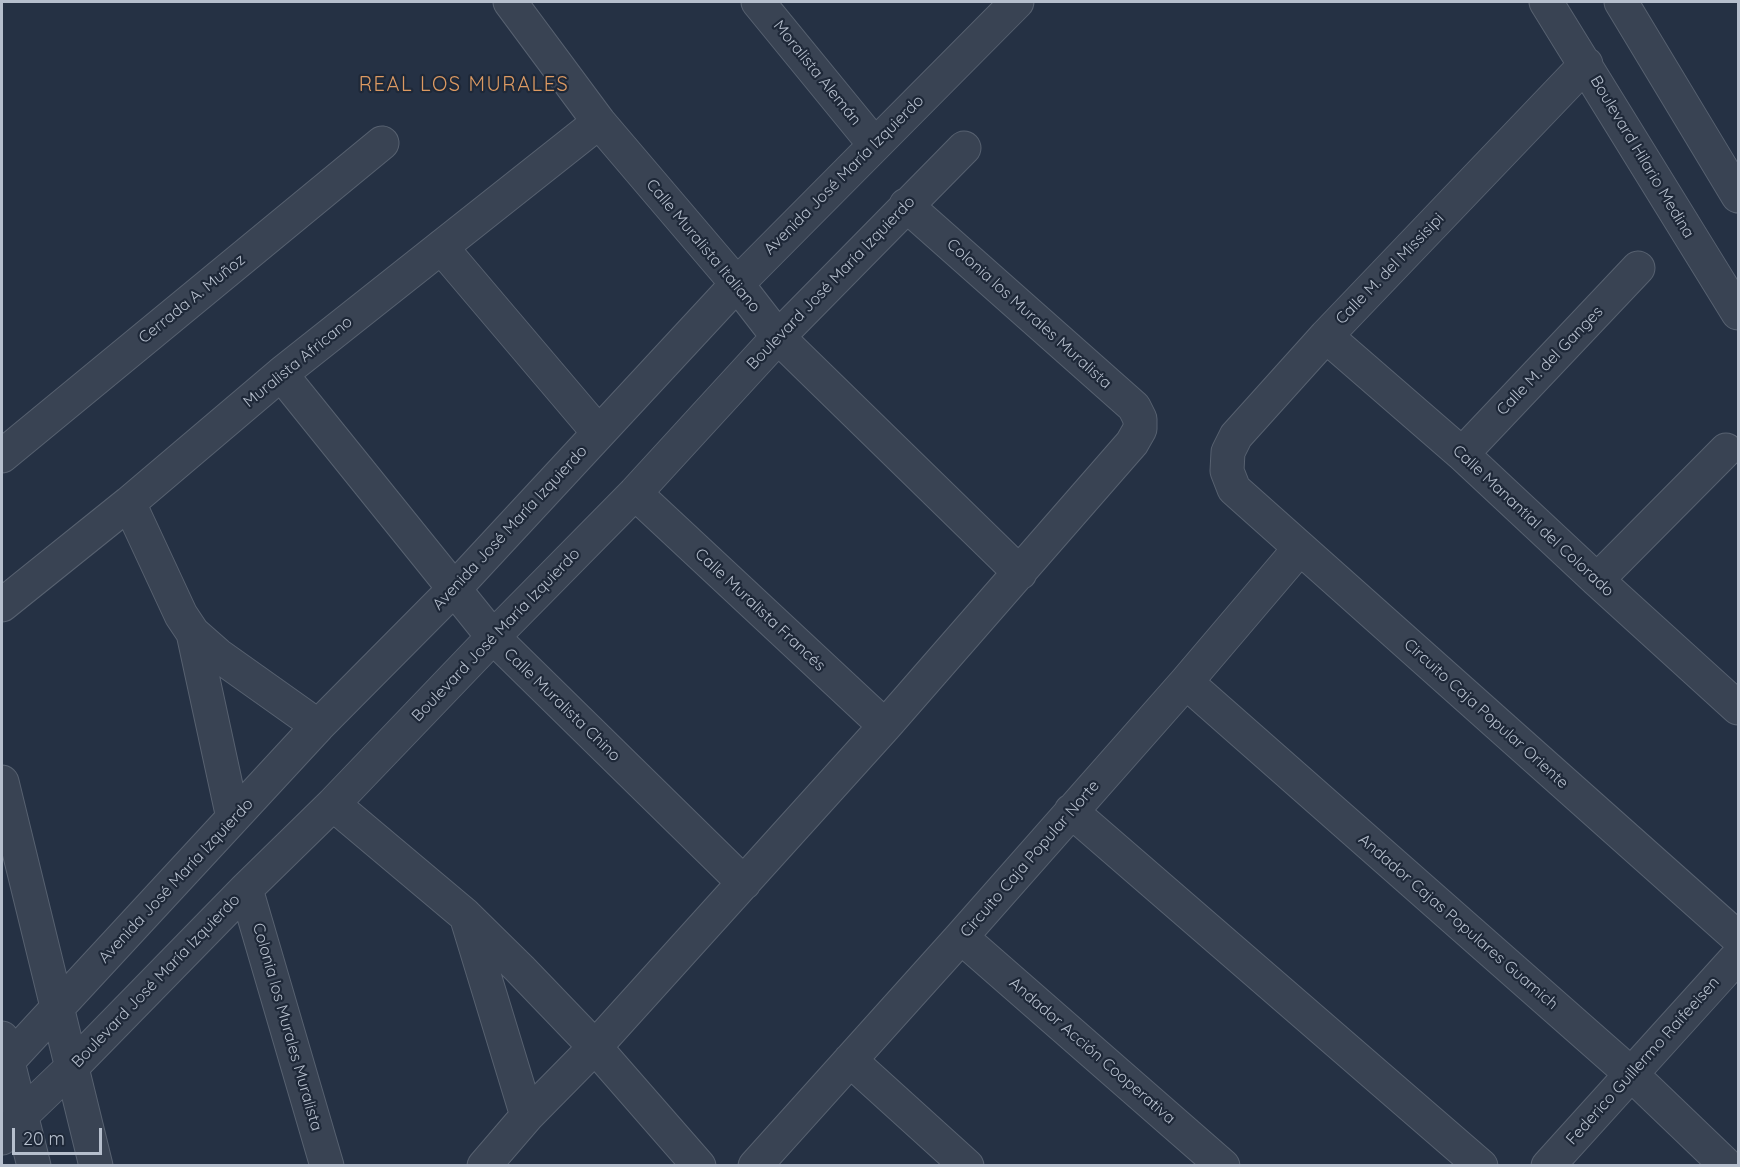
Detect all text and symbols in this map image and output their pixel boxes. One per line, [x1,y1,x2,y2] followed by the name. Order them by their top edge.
[769,17,865,129] street label: Moralista Alemán
[1586,72,1698,242] street label: Boulevard Hilario Medina
[359,73,569,97] district label: REAL LOS MURALES
[760,91,928,259] street label: Avenida José María Izquierdo
[642,176,764,316] street label: Calle Muralista Italiano
[743,192,919,374] street label: Boulevard José María Izquierdo
[1332,209,1448,329] street label: Calle M. del Missisipi
[943,235,1115,393] street label: Colonia los Murales Muralista
[135,250,249,348] street label: Cerrada A. Muñoz
[1493,302,1607,420] street label: Calle M. del Ganges
[240,312,356,412] street label: Muralista Africano
[1448,441,1618,601] street label: Calle Manantial del Colorado
[429,442,591,614] street label: Avenida José María Izquierdo
[408,544,584,726] street label: Boulevard José María Izquierdo
[691,544,829,676] street label: Calle Muralista Francés
[1400,635,1572,793] street label: Circuito Caja Popular Oriente
[500,644,624,766] street label: Calle Muralista Chino
[956,776,1104,942] street label: Circuito Caja Popular Norte
[95,795,257,967] street label: Avenida José María Izquierdo
[1354,830,1562,1014] street label: Andador Cajas Populares Guamich
[68,890,244,1072] street label: Boulevard José María Izquierdo
[248,921,326,1133] street label: Colonia los Murales Muralista
[1562,973,1724,1149] street label: Federico Guillermo Raifeeisen
[1005,974,1179,1128] street label: Andador Acción Cooperativa
[15,1116,105,1154] scale bar
[23,1127,65,1150] text: 20 m

